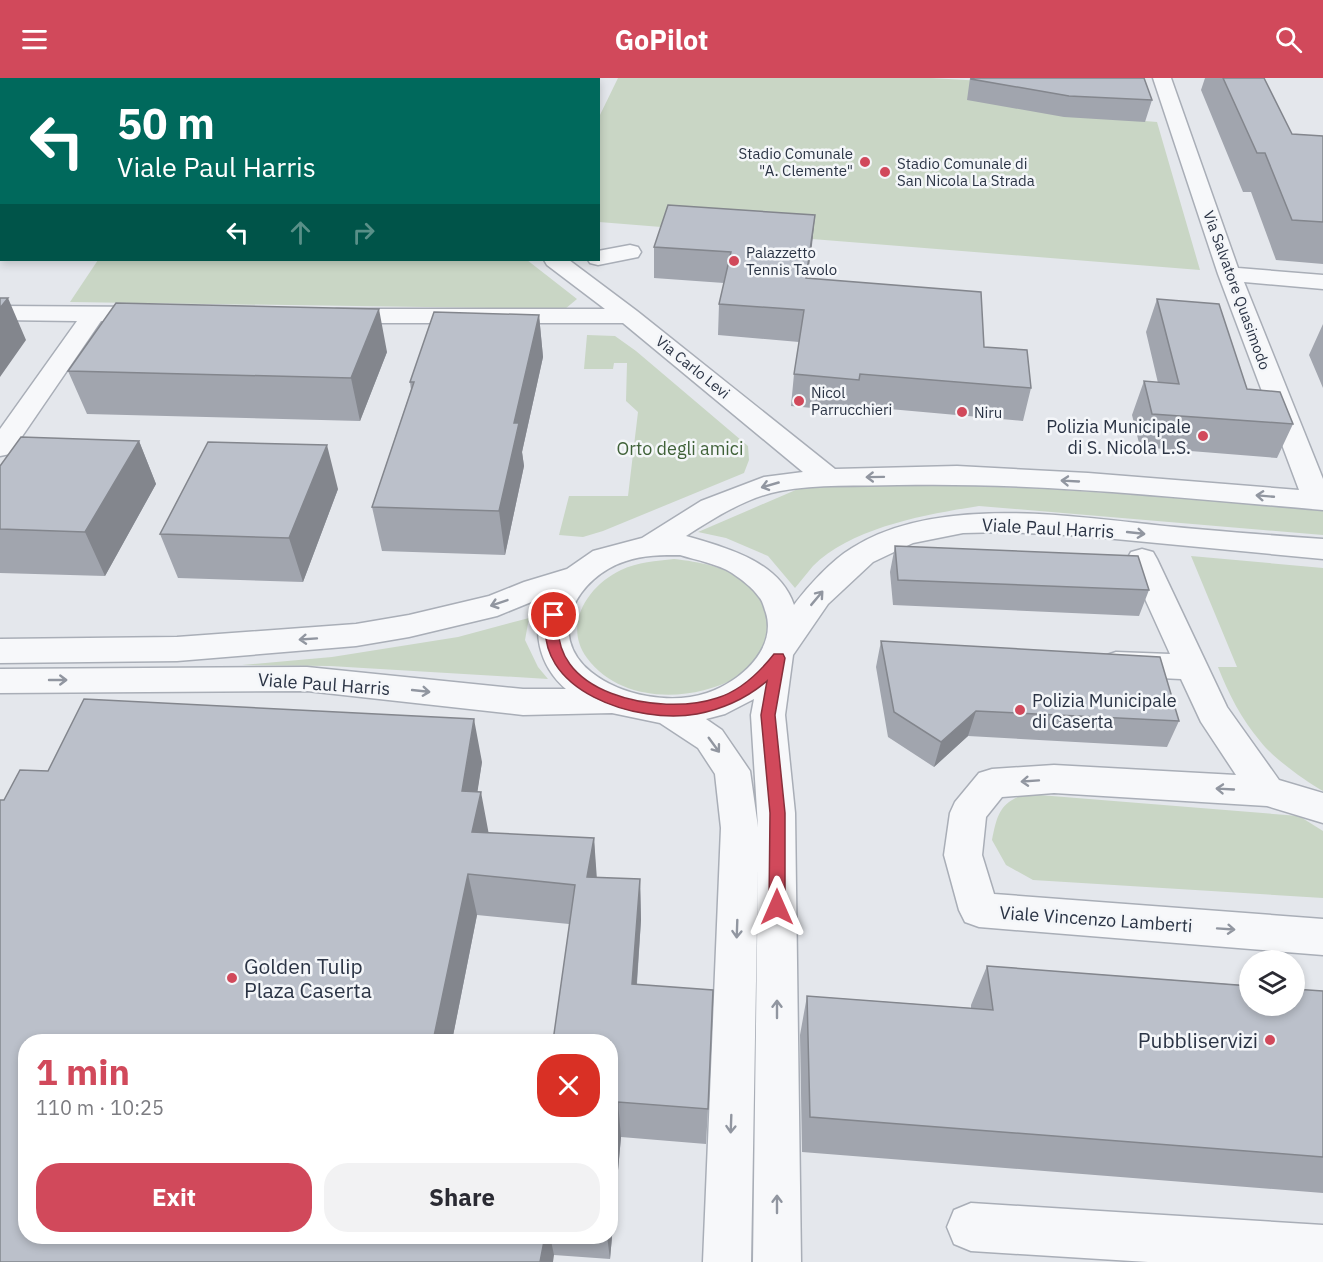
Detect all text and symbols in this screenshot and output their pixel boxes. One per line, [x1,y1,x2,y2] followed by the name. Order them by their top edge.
[615,22,708,57] text: GoPilot
[18,23,51,56] icon: menu
[1272,23,1305,56] icon: search
[117,96,215,151] text: 50 m
[18,102,96,180] icon: left
[738,144,853,180] place label: Stadio Comunale "A. Clemente"
[117,149,316,184] text: Viale Paul Harris
[897,154,1035,190] place label: Stadio Comunale di San Nicola La Strada
[858,155,872,169] marker: Stadio Comunale "A. Clemente"
[878,165,892,179] marker: Stadio Comunale di San Nicola La Strada
[1199,208,1275,372] street label: Via Salvatore Quasimodo
[221,216,254,249] icon: left
[284,216,317,249] icon: ahead
[347,216,380,249] icon: right
[746,243,837,279] place label: Palazzetto Tennis Tavolo
[727,254,741,268] marker: Palazzetto Tennis Tavolo
[652,331,734,403] street label: Via Carlo Levi
[811,383,892,419] place label: Nicol Parrucchieri
[792,394,806,408] marker: Nicol Parrucchieri
[974,403,1002,422] place label: Niru
[955,405,969,419] marker: Niru
[1046,415,1191,459] place label: Polizia Municipale di S. Nicola L.S.
[1196,429,1210,443] marker: Polizia Municipale di S. Nicola L.S.
[617,437,743,460] park label: Orto degli amici
[866,471,886,483] one-way arrow
[1061,475,1081,486] one-way arrow
[761,480,780,491] one-way arrow
[1255,490,1275,501] one-way arrow
[981,513,1115,543] street label: Viale Paul Harris
[1125,528,1145,539] one-way arrow
[528,589,579,640] pin
[810,590,823,606] one-way arrow
[490,598,509,609] one-way arrow
[537,598,570,631] icon: arrive
[299,634,319,645] one-way arrow
[257,668,391,700] street label: Viale Paul Harris
[48,674,68,686] one-way arrow
[410,686,430,697] one-way arrow
[1032,689,1177,733] place label: Polizia Municipale di Caserta
[1013,703,1027,717] marker: Polizia Municipale di Caserta
[708,737,720,753] one-way arrow
[1021,775,1041,786] one-way arrow
[1216,783,1235,794] one-way arrow
[745,875,809,939] position arrow
[999,901,1193,937] street label: Viale Vincenzo Lamberti
[731,918,742,938] one-way arrow
[1215,924,1235,935] one-way arrow
[1239,950,1305,1016] map controls
[1239,950,1305,1016] button: layers
[244,952,372,1004] place label: Golden Tulip Plaza Caserta
[225,971,239,985] marker: Golden Tulip Plaza Caserta
[771,999,783,1019] one-way arrow
[1138,1026,1258,1054] place label: Pubbliservizi
[1263,1033,1277,1047] marker: Pubbliservizi
[36,1048,130,1095] text: 1 min
[537,1054,600,1117] button: close
[36,1094,164,1121] text: 110 m · 10:25
[726,1113,737,1133] one-way arrow
[36,1163,312,1232] button: Exit
[324,1163,600,1232] button: Share
[771,1194,783,1214] one-way arrow

